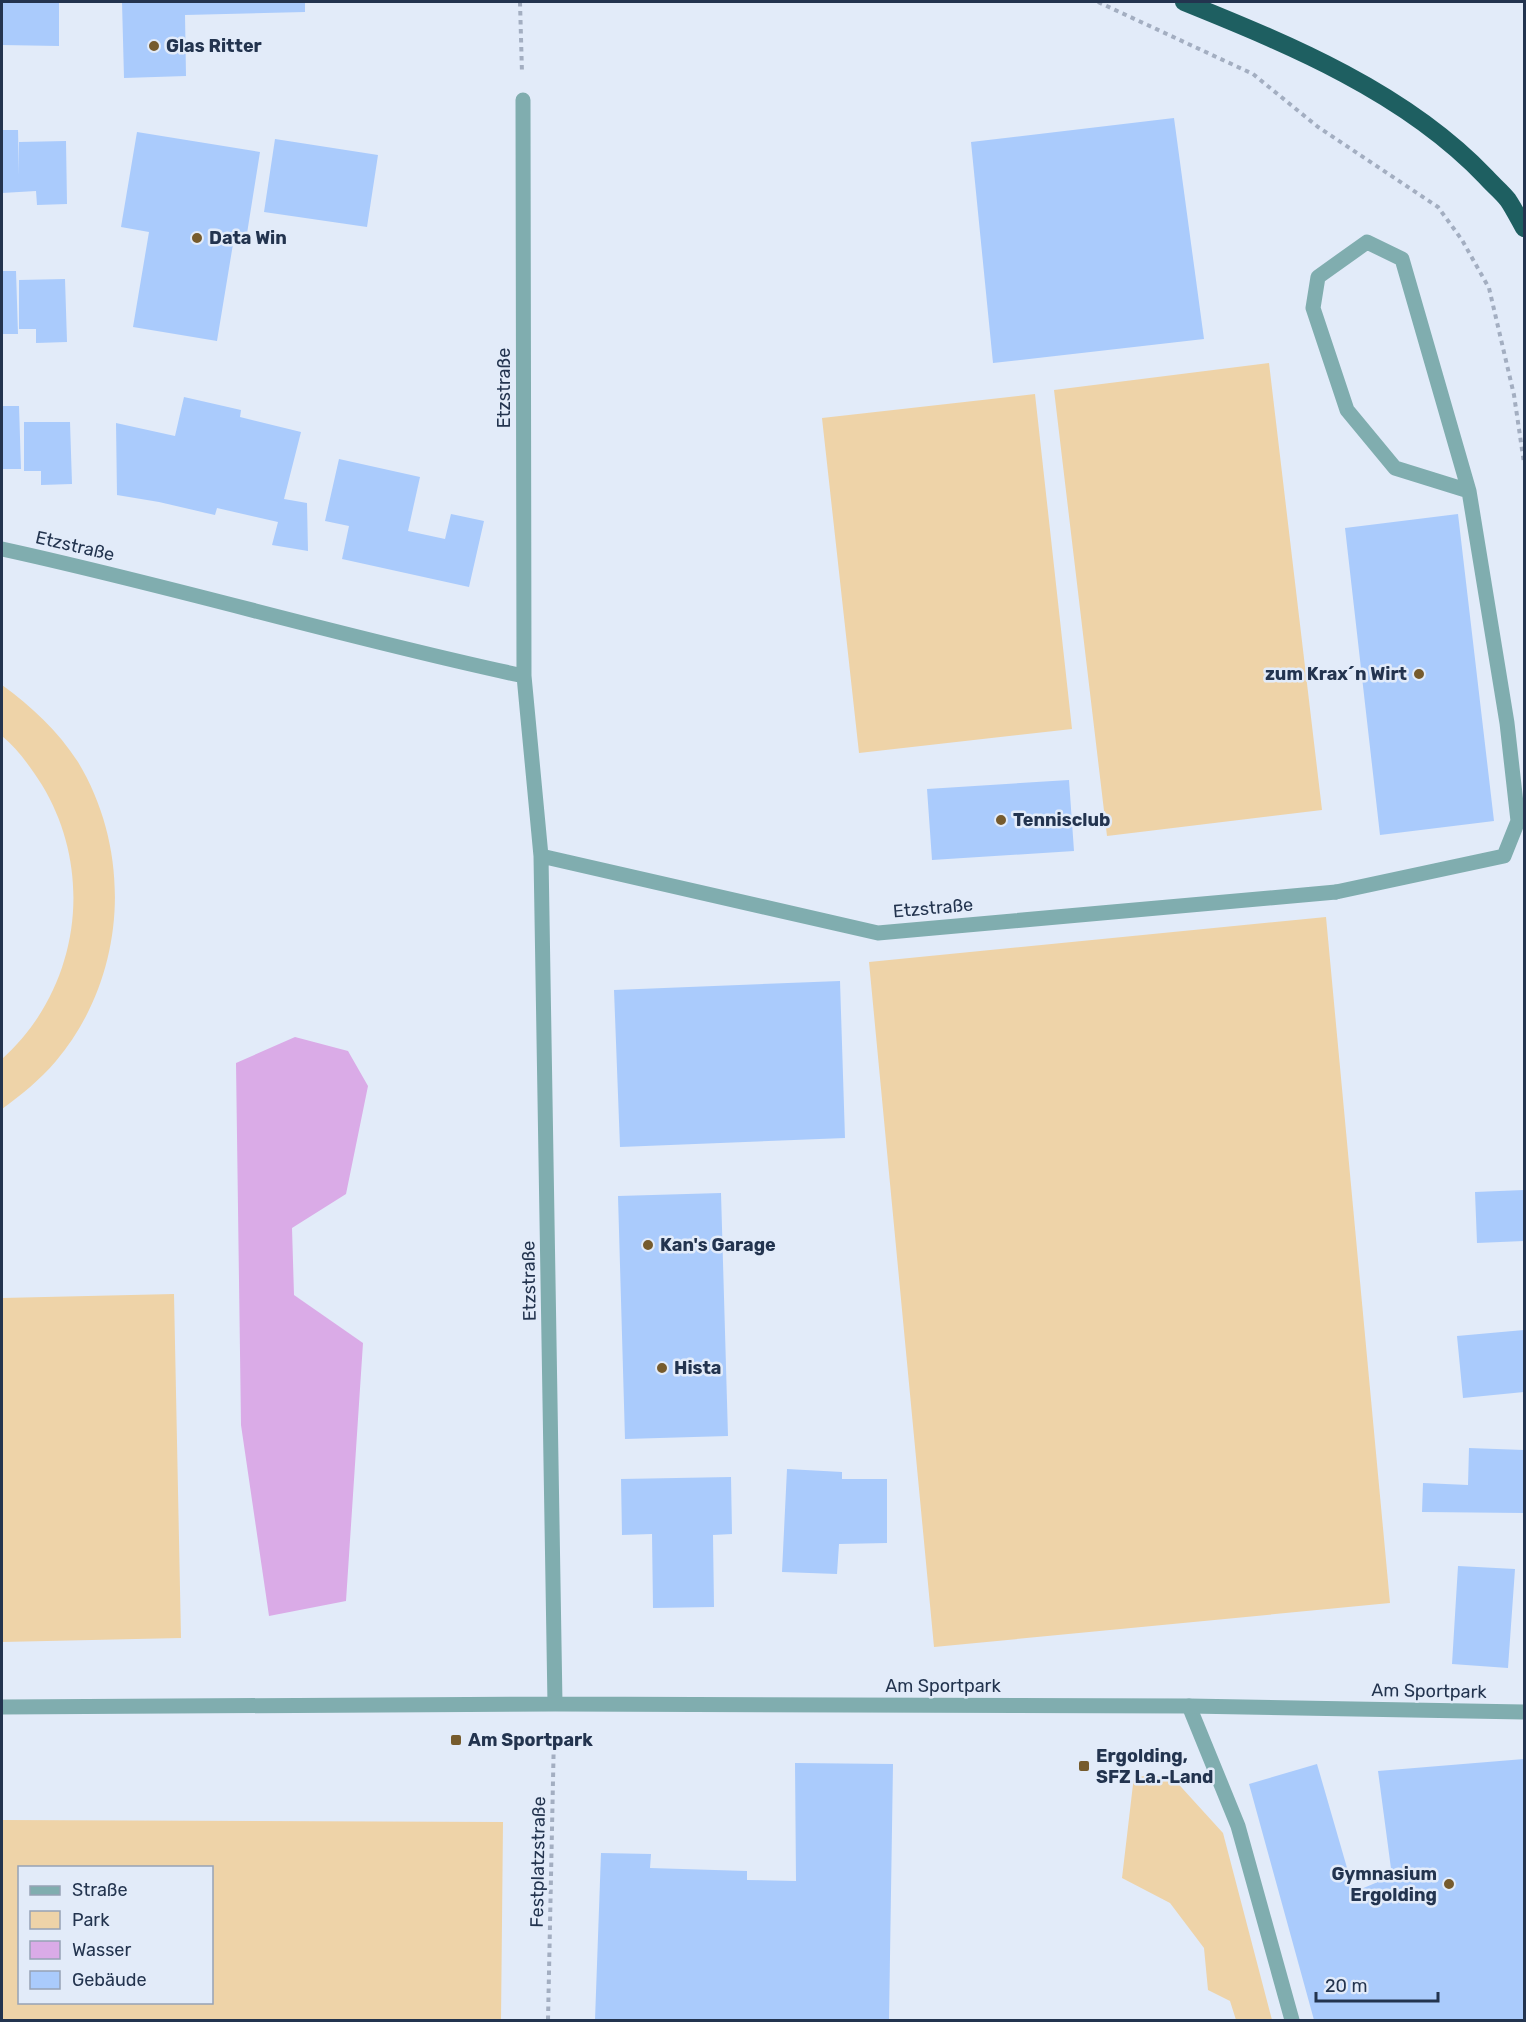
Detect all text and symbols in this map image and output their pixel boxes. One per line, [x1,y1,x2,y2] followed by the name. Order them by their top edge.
[166,35,262,57] place label: Glas Ritter
[147,39,161,53] marker: Glas Ritter
[209,227,287,249] place label: Data Win
[190,231,204,245] marker: Data Win
[493,348,515,428] street label: Etzstraße
[33,526,117,566] street label: Etzstraße
[1265,663,1407,685] place label: zum Krax´n Wirt
[1412,667,1426,681] marker: zum Krax´n Wirt
[1013,809,1110,831] place label: Tennisclub
[994,813,1008,827] marker: Tennisclub
[892,894,974,922] street label: Etzstraße
[660,1234,776,1256] place label: Kan's Garage
[641,1238,655,1252] marker: Kan's Garage
[517,1241,541,1321] street label: Etzstraße
[674,1357,722,1379] place label: Hista
[655,1361,669,1375] marker: Hista
[885,1675,1001,1697] street label: Am Sportpark
[1371,1679,1488,1703] street label: Am Sportpark
[468,1729,593,1751] place label: Am Sportpark
[449,1733,463,1747] marker: Am Sportpark
[1096,1745,1213,1788] place label: Ergolding, SFZ La.-Land
[1077,1759,1091,1773] marker: Ergolding, SFZ La.-Land
[526,1796,550,1928] street label: Festplatzstraße
[1331,1863,1437,1906] place label: Gymnasium Ergolding
[18,1866,213,2004] legend
[1442,1877,1456,1891] marker: Gymnasium Ergolding
[72,1879,128,1901] text: Straße
[72,1909,110,1931] text: Park
[72,1939,131,1961] text: Wasser
[1316,1965,1438,2003] scale bar
[72,1969,147,1991] text: Gebäude
[1325,1975,1367,1997] text: 20 m

